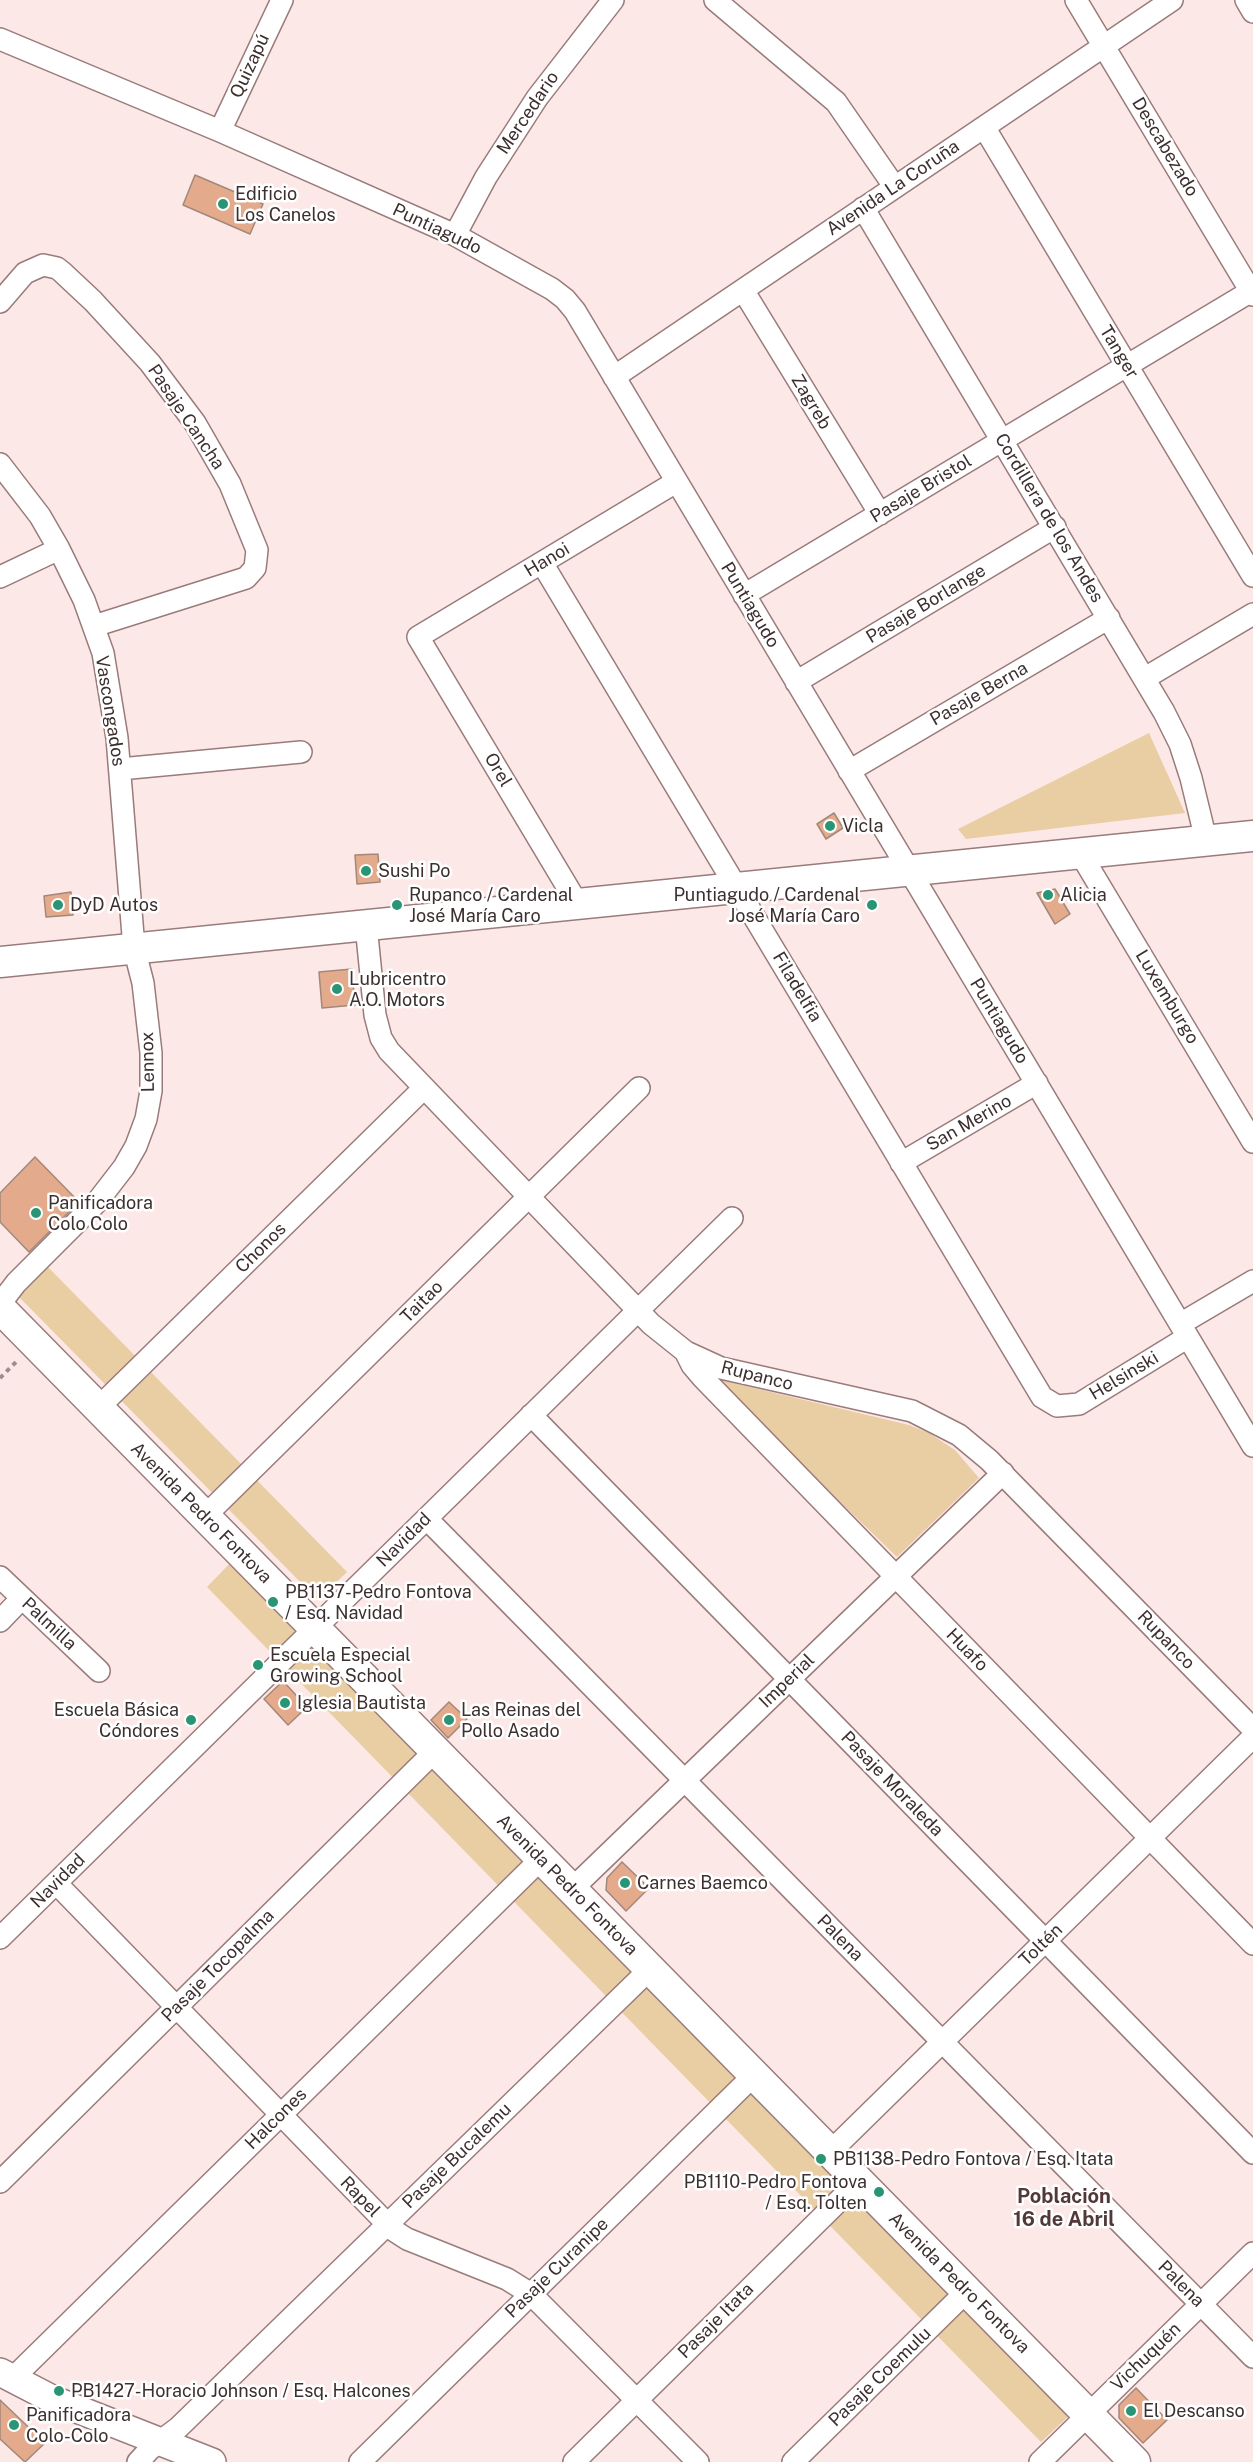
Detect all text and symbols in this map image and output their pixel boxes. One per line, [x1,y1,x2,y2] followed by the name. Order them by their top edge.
[226,30,274,102] street label: Quizapú
[492,68,564,158] street label: Mercedario
[1127,94,1203,200] street label: Descabezado
[822,136,964,240] street label: Avenida La Coruña
[235,183,336,226] place label: Edificio Los Canelos
[216,197,230,211] marker: Edificio Los Canelos
[389,199,485,259] street label: Puntiagudo
[1095,322,1143,382] street label: Tanger
[143,360,229,474] street label: Pasaje Cancha
[786,370,836,434] street label: Zagreb
[990,430,1108,606] street label: Cordillera de los Andes
[866,450,976,528] street label: Pasaje Bristol
[521,538,573,582] street label: Hanoi
[716,558,784,652] street label: Puntiagudo
[862,560,990,648] street label: Pasaje Borlange
[91,654,129,768] street label: Vascongados
[926,657,1032,731] street label: Pasaje Berna
[480,749,516,791] street label: Orel
[842,815,884,837] place label: Vicla
[823,819,837,833] marker: Vicla
[378,860,450,882] place label: Sushi Po
[359,864,373,878] marker: Sushi Po
[409,884,573,926] place label: Rupanco / Cardenal José María Caro
[673,884,860,926] place label: Puntiagudo / Cardenal José María Caro
[1060,884,1107,906] place label: Alicia
[1041,888,1055,902] marker: Alicia
[70,894,158,916] place label: DyD Autos
[51,898,65,912] marker: DyD Autos
[390,898,404,912] marker: Rupanco / Cardenal José María Caro
[865,898,879,912] marker: Puntiagudo / Cardenal José María Caro
[1131,946,1203,1048] street label: Luxemburgo
[768,948,826,1026] street label: Filadelfia
[349,968,446,1010] place label: Lubricentro A.O. Motors
[965,974,1033,1068] street label: Puntiagudo
[330,982,344,996] marker: Lubricentro A.O. Motors
[137,1031,159,1093] street label: Lennox
[923,1090,1015,1156] street label: San Merino
[48,1192,153,1234] place label: Panificadora Colo Colo
[29,1206,43,1220] marker: Panificadora Colo Colo
[231,1218,291,1278] street label: Chonos
[396,1276,448,1328] street label: Taitao
[1086,1347,1162,1405] street label: Helsinski
[719,1357,795,1395] street label: Rupanco
[126,1438,276,1588] street label: Avenida Pedro Fontova
[372,1508,436,1572] street label: Navidad
[285,1581,472,1624] place label: PB1137-Pedro Fontova / Esq. Navidad
[17,1593,81,1655] street label: Palmilla
[266,1595,280,1609] marker: PB1137-Pedro Fontova / Esq. Navidad
[1133,1606,1199,1674] street label: Rupanco
[941,1624,993,1676] street label: Huafo
[270,1644,411,1686] place label: Escuela Especial Growing School
[755,1649,819,1713] street label: Imperial
[251,1658,265,1672] marker: Escuela Especial Growing School
[297,1692,426,1714] place label: Iglesia Bautista
[278,1696,292,1710] marker: Iglesia Bautista
[54,1699,179,1742] place label: Escuela Básica Cóndores
[461,1699,581,1742] place label: Las Reinas del Pollo Asado
[184,1713,198,1727] marker: Escuela Básica Cóndores
[442,1713,456,1727] marker: Las Reinas del Pollo Asado
[836,1727,948,1841] street label: Pasaje Moraleda
[492,1810,642,1960] street label: Avenida Pedro Fontova
[26,1849,90,1913] street label: Navidad
[637,1872,768,1894] place label: Carnes Baemco
[618,1876,632,1890] marker: Carnes Baemco
[157,1905,279,2027] street label: Pasaje Tocopalma
[812,1910,868,1966] street label: Palena
[1015,1919,1067,1971] street label: Toltén
[241,2084,311,2154] street label: Halcones
[398,2099,516,2213] street label: Pasaje Bucalemu
[833,2148,1114,2170] place label: PB1138-Pedro Fontova / Esq. Itata
[814,2152,828,2166] marker: PB1138-Pedro Fontova / Esq. Itata
[684,2171,867,2214] place label: PB1110-Pedro Fontova / Esq. Tolten
[335,2172,385,2222] street label: Rapel
[872,2185,886,2199] marker: PB1110-Pedro Fontova / Esq. Tolten
[1013,2185,1115,2232] district label: Población 16 de Abril
[884,2208,1034,2358] street label: Avenida Pedro Fontova
[501,2213,613,2323] street label: Pasaje Curanipe
[1153,2256,1209,2312] street label: Palena
[674,2279,758,2363] street label: Pasaje Itata
[1107,2318,1185,2396] street label: Vichuquén
[824,2323,936,2431] street label: Pasaje Coemulu
[71,2380,411,2402] place label: PB1427-Horacio Johnson / Esq. Halcones
[52,2384,66,2398] marker: PB1427-Horacio Johnson / Esq. Halcones
[1143,2400,1245,2422] place label: El Descanso
[26,2404,131,2446] place label: Panificadora Colo-Colo
[1124,2404,1138,2418] marker: El Descanso
[7,2418,21,2432] marker: Panificadora Colo-Colo

